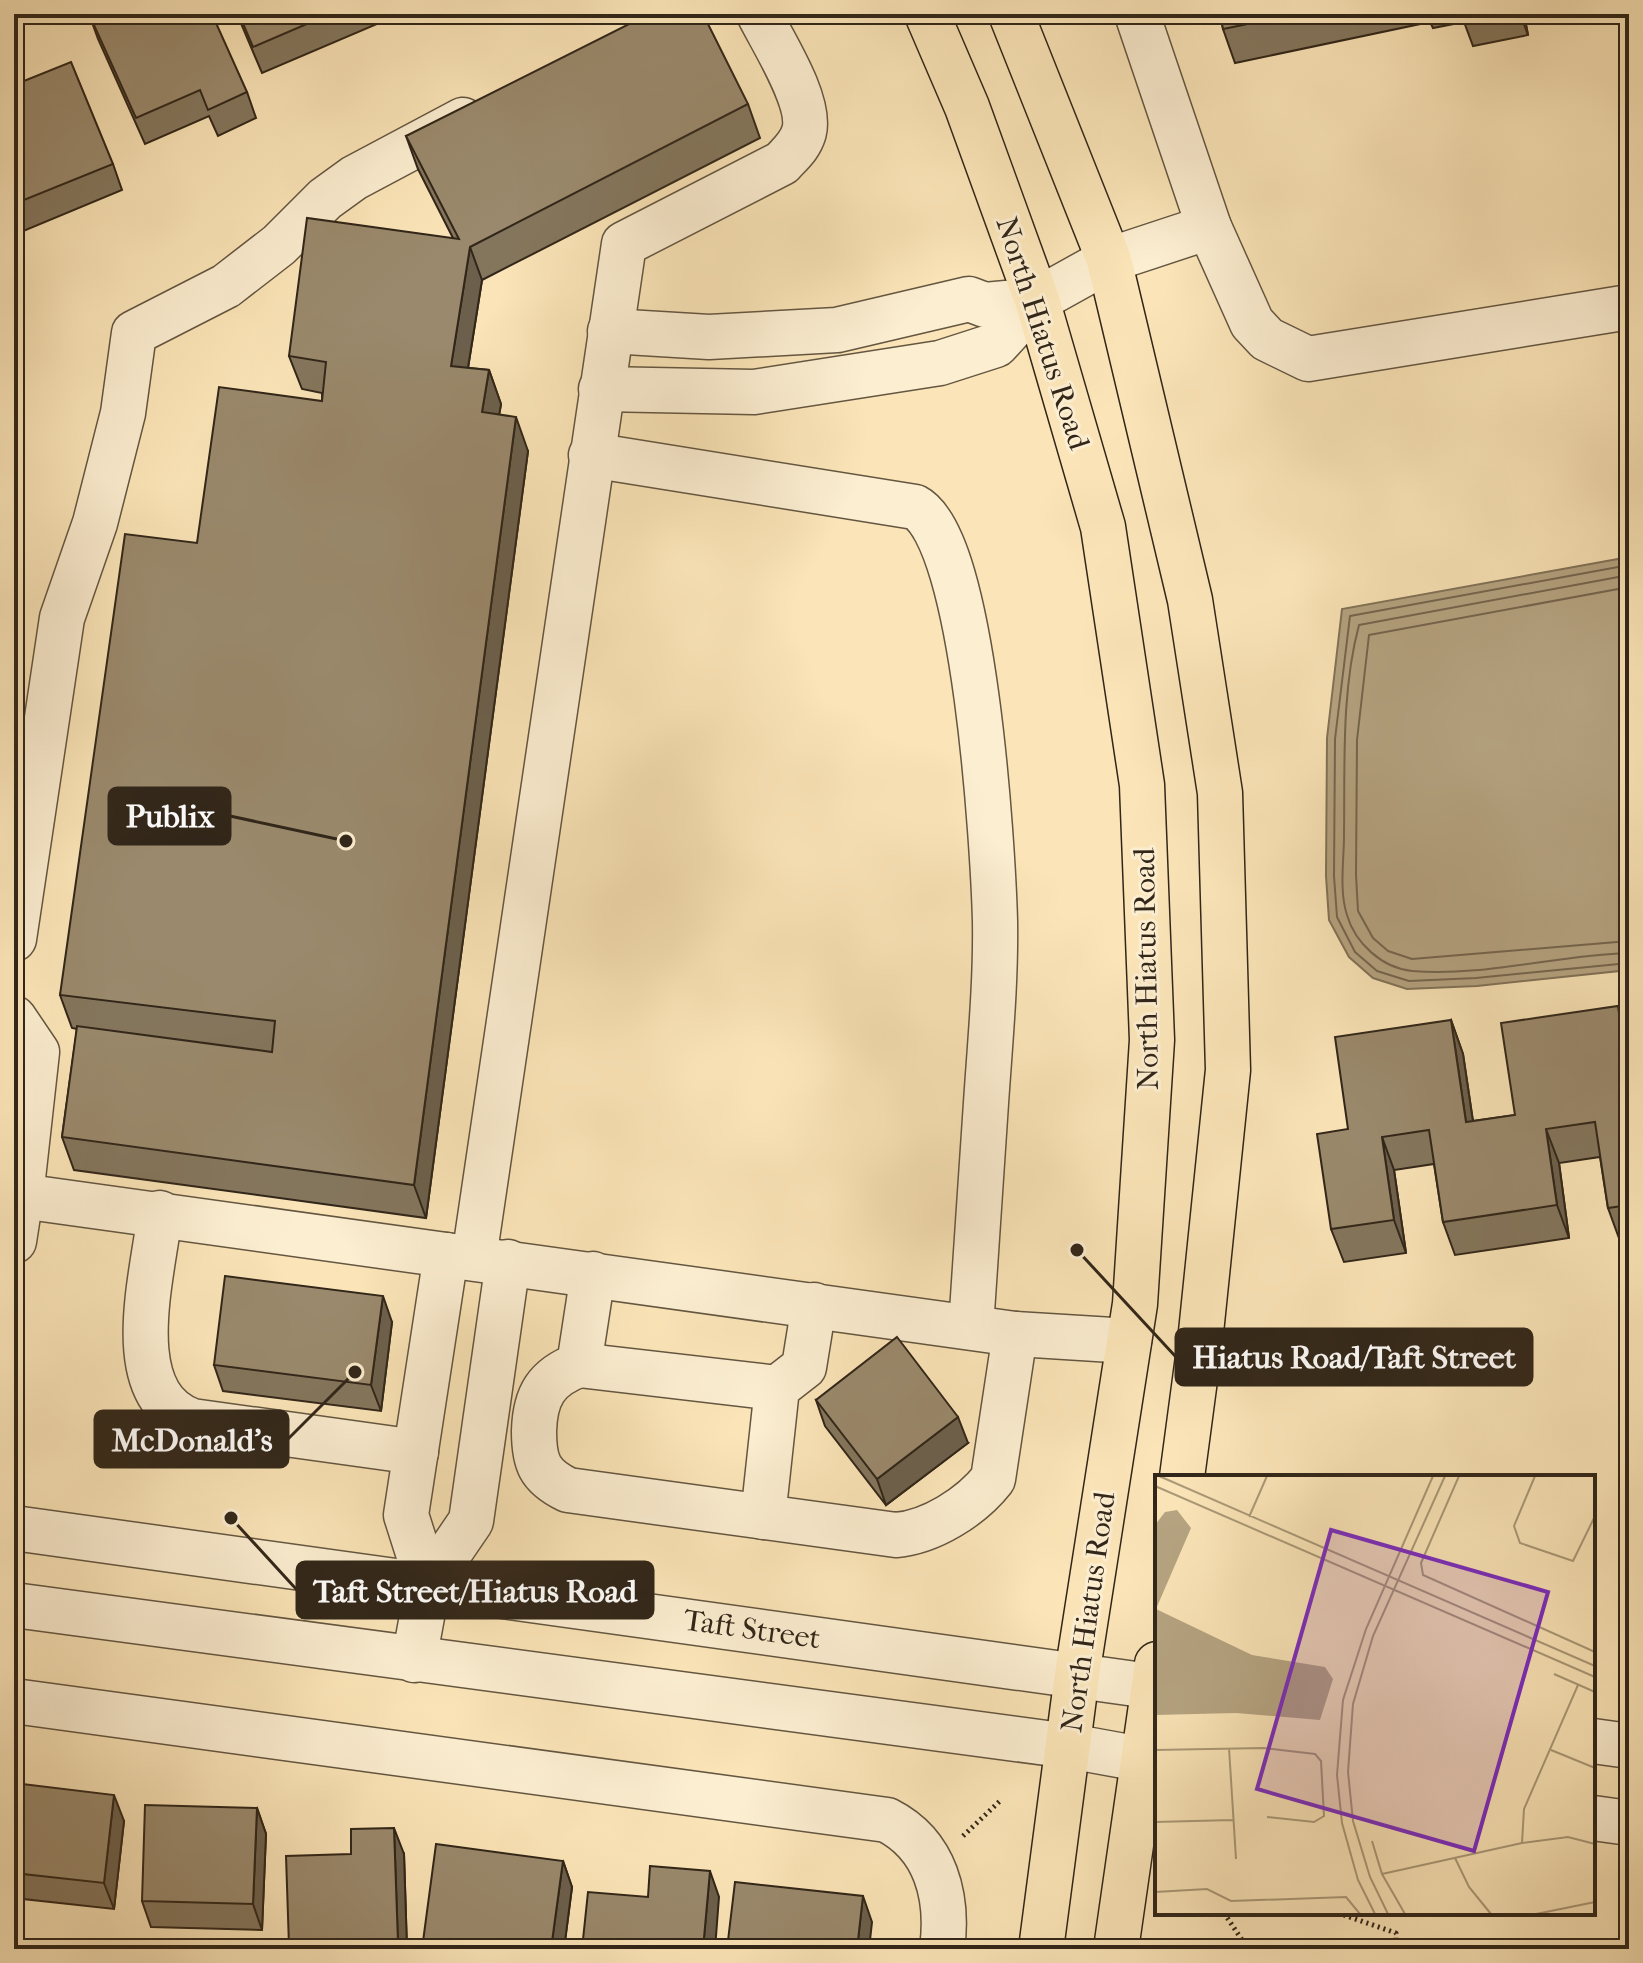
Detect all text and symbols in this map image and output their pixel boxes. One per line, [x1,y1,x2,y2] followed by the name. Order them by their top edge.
[988,212,1097,455] street label: North Hiatus Road
[109,788,230,844] callout: Publix
[126,798,215,835] text: Publix
[1127,847,1166,1091] street label: North Hiatus Road
[1176,1329,1532,1385] callout: Hiatus Road/Taft Street
[1192,1339,1516,1376] text: Hiatus Road/Taft Street
[95,1411,288,1467] callout: McDonald's
[111,1422,273,1459] text: McDonald's
[1155,1475,1595,1915] inset map
[1054,1489,1123,1735] street label: North Hiatus Road
[297,1562,653,1618] callout: Taft Street/Hiatus Road
[312,1573,638,1610] text: Taft Street/Hiatus Road
[681,1603,823,1656] street label: Taft Street

